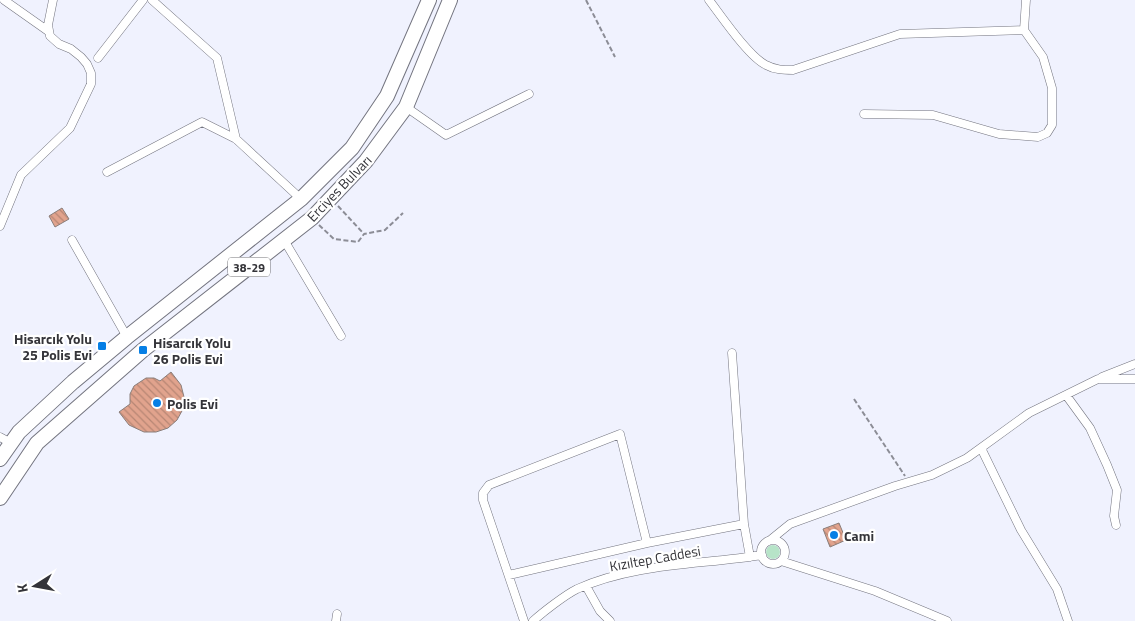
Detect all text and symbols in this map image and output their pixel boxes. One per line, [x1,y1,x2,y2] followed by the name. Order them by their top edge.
[302,150,376,226] street label: Erciyes Bulvarı
[228,258,270,276] road number: 38-29
[14,328,92,365] place label: Hisarcık Yolu 25 Polis Evi
[153,332,231,369] place label: Hisarcık Yolu 26 Polis Evi
[96,340,108,352] marker: Hisarcık Yolu 25 Polis Evi
[137,344,149,356] marker: Hisarcık Yolu 26 Polis Evi
[167,393,218,414] place label: Polis Evi
[151,397,163,409] marker: Polis Evi
[844,525,874,546] place label: Cami
[828,529,840,541] marker: Cami
[608,540,702,576] street label: Kızıltep Caddesi
[10,561,60,611] north arrow
[11,582,33,595] text: K

